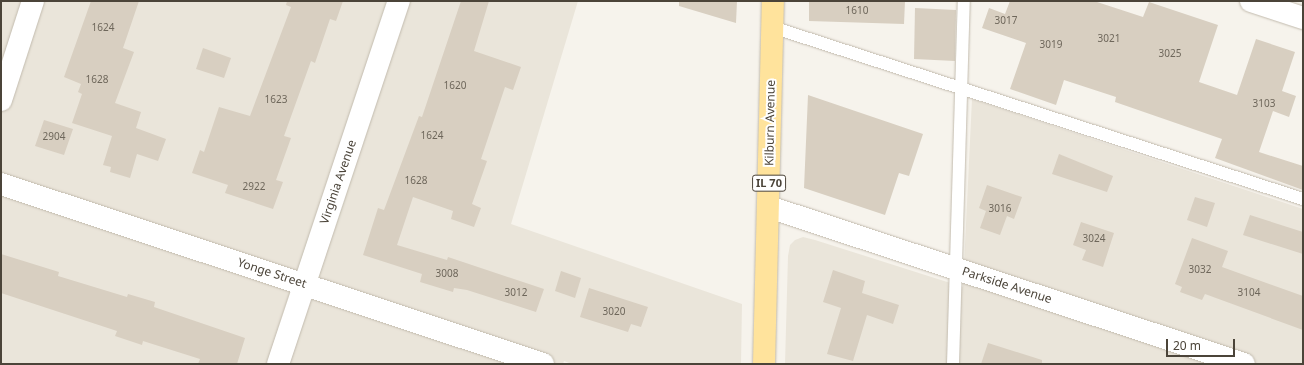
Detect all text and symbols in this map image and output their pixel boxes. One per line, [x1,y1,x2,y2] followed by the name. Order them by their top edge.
[846,5,868,17] house number: 1610
[995,15,1017,27] house number: 3017
[92,22,114,34] house number: 1624
[1098,33,1120,45] house number: 3021
[1040,39,1062,51] house number: 3019
[1159,48,1181,60] house number: 3025
[86,74,108,86] house number: 1628
[444,80,466,92] house number: 1620
[762,80,778,166] street label: Kilburn Avenue
[265,94,287,106] house number: 1623
[1253,98,1275,110] house number: 3103
[421,130,443,142] house number: 1624
[43,131,65,143] house number: 2904
[317,138,359,226] street label: Virginia Avenue
[752,174,786,192] road number: IL 70
[405,175,427,187] house number: 1628
[243,181,265,193] house number: 2922
[989,203,1011,215] house number: 3016
[1083,233,1105,245] house number: 3024
[236,255,308,291] street label: Yonge Street
[960,264,1054,306] street label: Parkside Avenue
[1189,264,1211,276] house number: 3032
[436,268,458,280] house number: 3008
[505,287,527,299] house number: 3012
[1238,287,1260,299] house number: 3104
[603,306,625,318] house number: 3020
[1168,331,1237,357] scale bar
[1173,337,1201,354] text: 20 m

